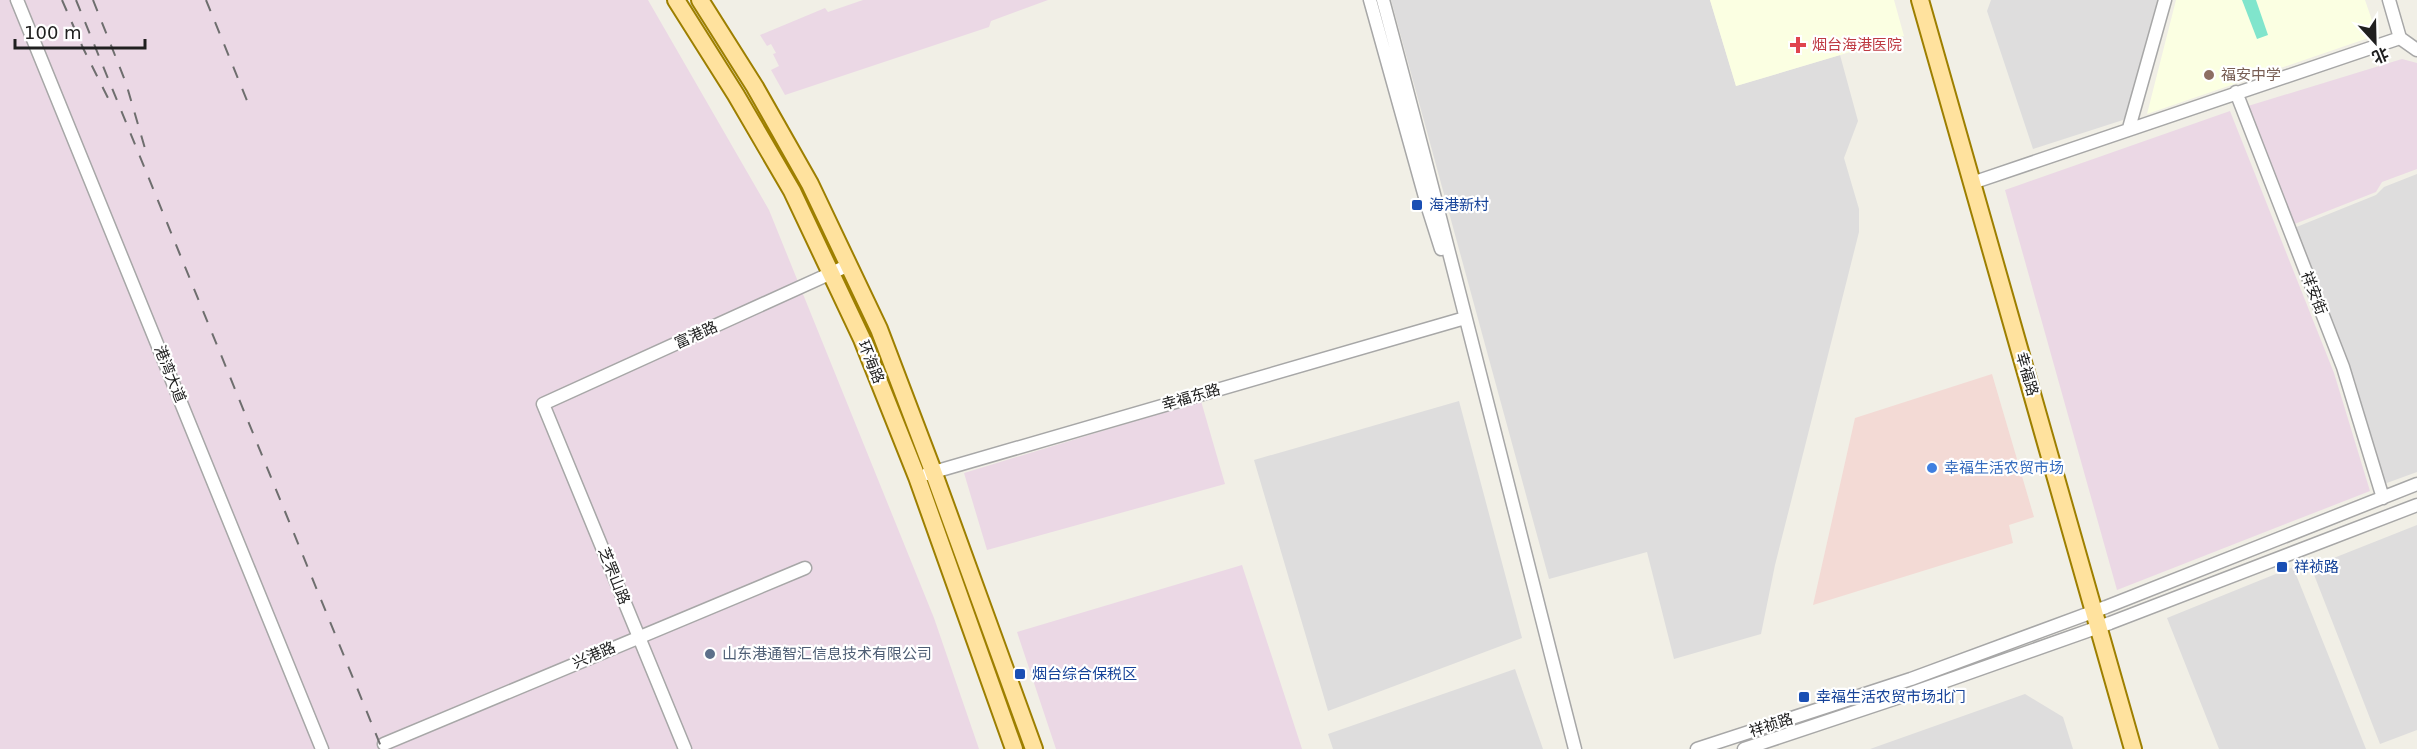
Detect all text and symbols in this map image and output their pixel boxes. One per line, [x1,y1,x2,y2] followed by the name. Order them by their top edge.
[15,12,146,50] scale bar
[2345,12,2405,72] north arrow
[24,22,82,43] text: 100 m
[1789,36,1807,54] marker: 烟台海港医院
[1812,36,1902,54] place label: 烟台海港医院
[2369,44,2391,67] text: 北
[2221,66,2281,84] place label: 福安中学
[2202,68,2216,82] marker: 福安中学
[1429,196,1489,214] place label: 海港新村
[1410,198,1424,212] marker: 海港新村
[2298,269,2330,317] street label: 祥安街
[672,318,720,352] street label: 富港路
[854,338,888,386] street label: 环海路
[150,343,190,405] street label: 港湾大道
[2012,350,2042,398] street label: 幸福路
[1160,380,1222,414] street label: 幸福东路
[1944,459,2064,477] place label: 幸福生活农贸市场
[1925,461,1939,475] marker: 幸福生活农贸市场
[594,545,634,607] street label: 芝罘山路
[2294,558,2339,576] place label: 祥祯路
[2275,560,2289,574] marker: 祥祯路
[570,638,618,672] street label: 兴港路
[722,645,932,663] place label: 山东港通智汇信息技术有限公司
[703,647,717,661] marker: 山东港通智汇信息技术有限公司
[1032,665,1137,683] place label: 烟台综合保税区
[1013,667,1027,681] marker: 烟台综合保税区
[1816,688,1966,706] place label: 幸福生活农贸市场北门
[1797,690,1811,704] marker: 幸福生活农贸市场北门
[1747,709,1795,741] street label: 祥祯路

